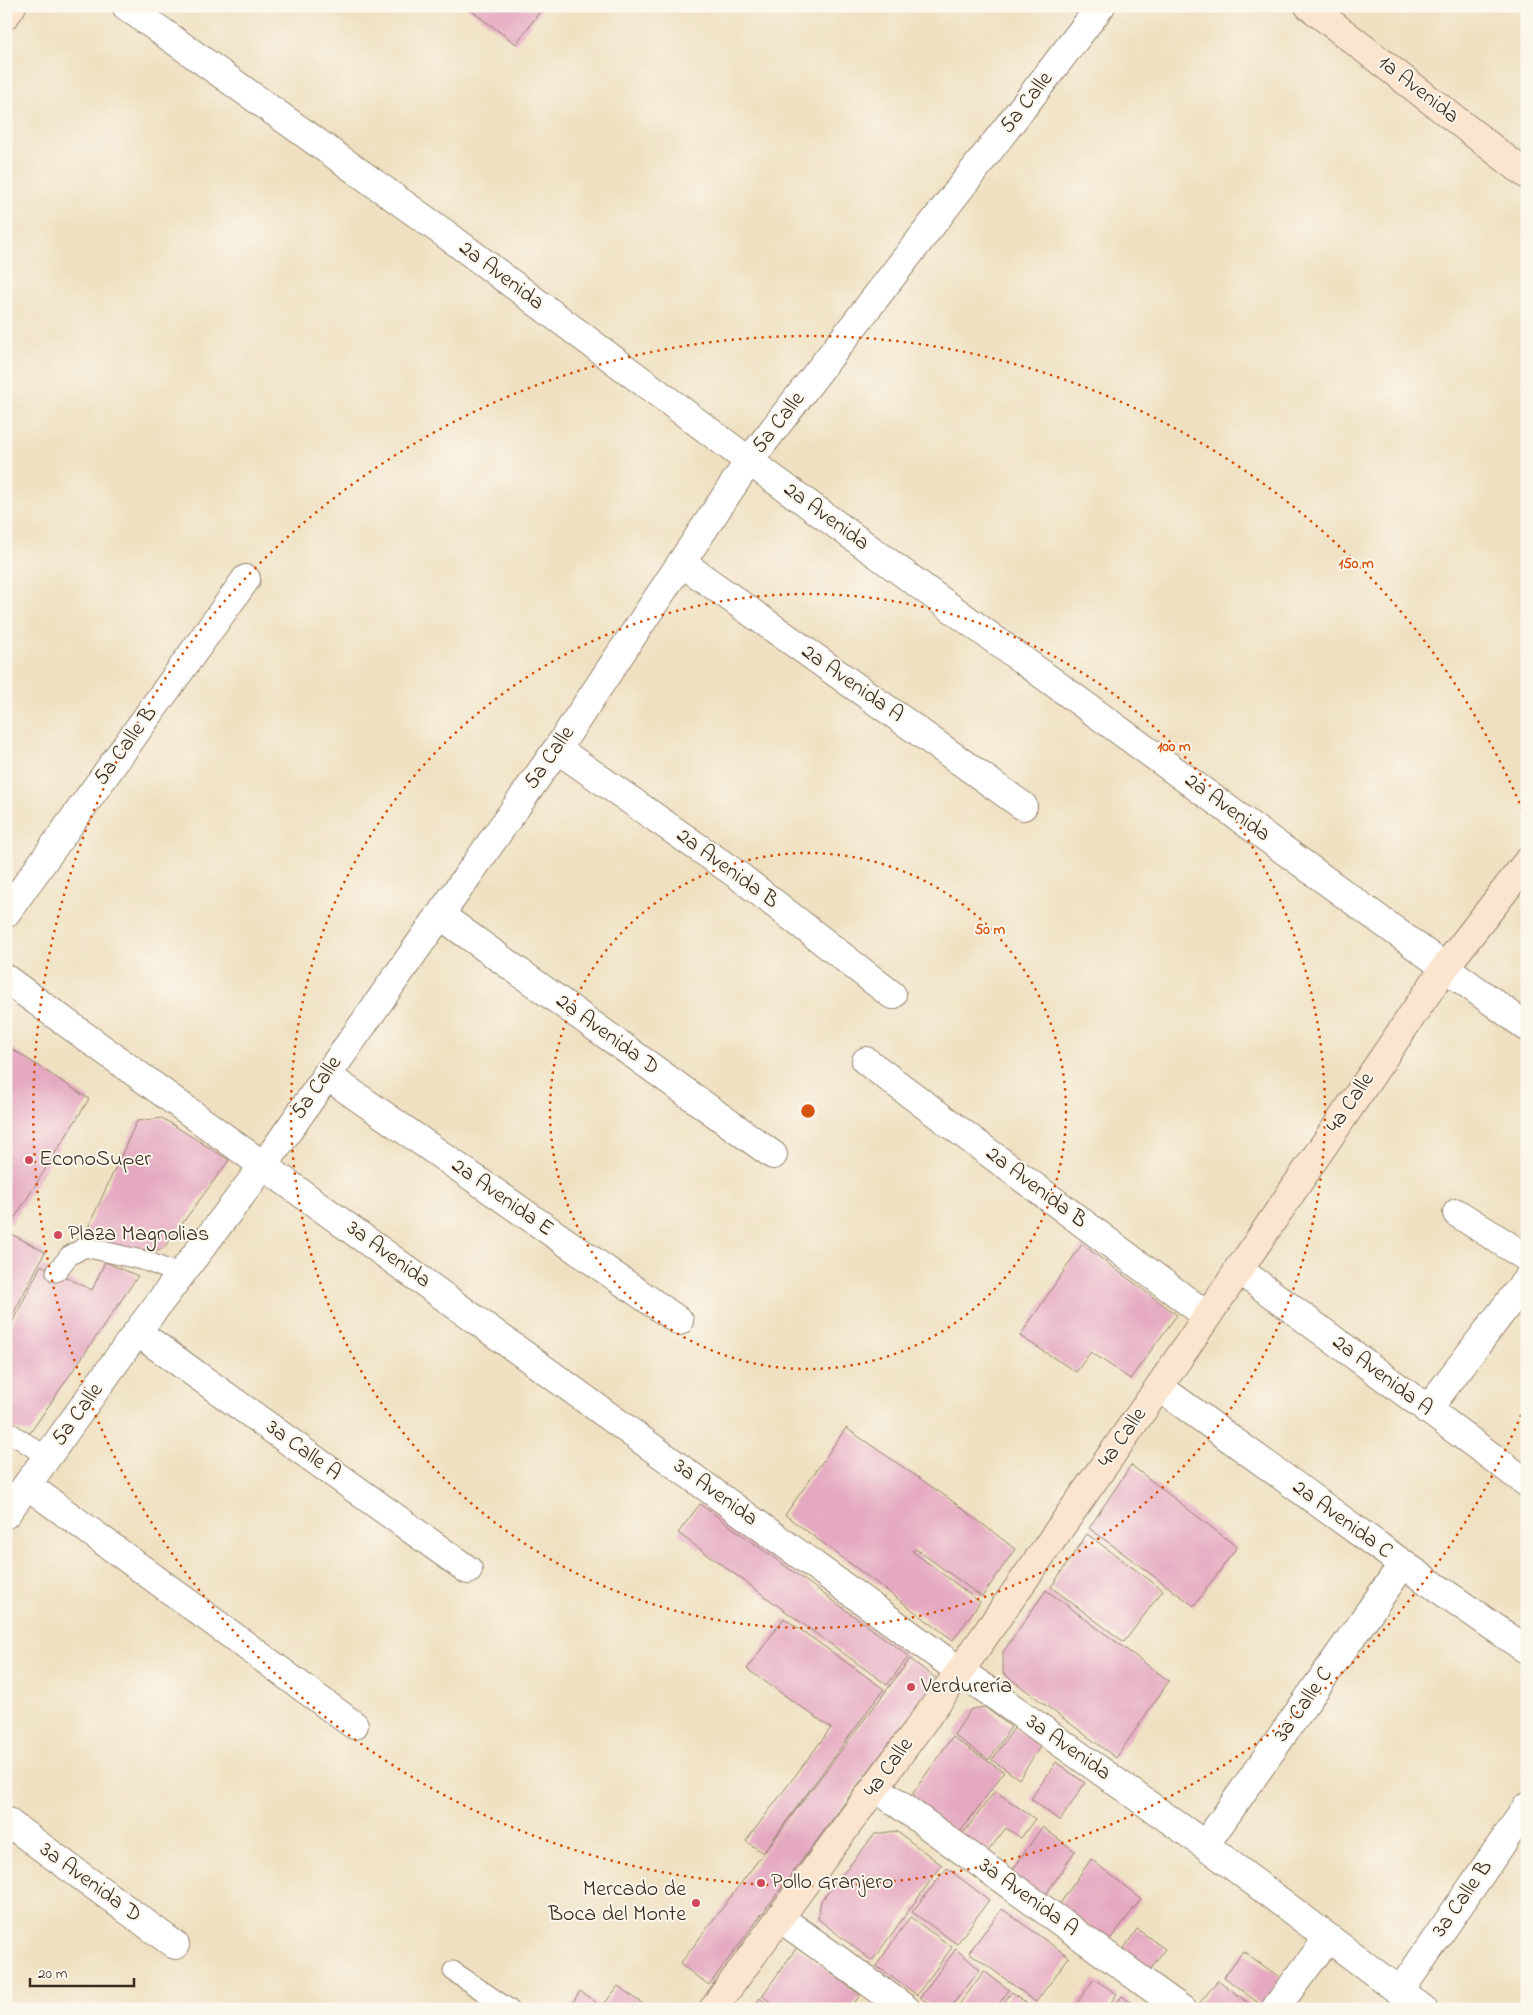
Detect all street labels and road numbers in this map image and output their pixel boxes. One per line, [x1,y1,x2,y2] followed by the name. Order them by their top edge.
[1370,48,1466,132] street label: 1a Avenida
[992,65,1062,141] street label: 5a Calle
[451,233,551,319] street label: 2a Avenida
[744,385,814,461] street label: 5a Calle
[776,475,876,559] street label: 2a Avenida
[794,637,910,731] street label: 2a Avenida A
[86,699,166,792] street label: 5a Calle B
[516,720,584,796] street label: 5a Calle
[1177,766,1277,850] street label: 2a Avenida
[669,821,785,917] street label: 2a Avenida B
[548,986,666,1084] street label: 2a Avenida D
[283,1050,351,1126] street label: 5a Calle
[1319,1066,1383,1140] street label: 4a Calle
[978,1139,1094,1237] street label: 2a Avenida B
[444,1151,560,1245] street label: 2a Avenida E
[339,1213,437,1297] street label: 3a Avenida
[1325,1327,1439,1425] street label: 2a Avenida A
[44,1377,112,1453] street label: 5a Calle
[1090,1401,1156,1475] street label: 4a Calle
[259,1413,347,1489] street label: 3a Calle A
[666,1451,764,1535] street label: 3a Avenida
[1285,1473,1399,1567] street label: 2a Avenida C
[1266,1661,1342,1749] street label: 3a Calle C
[1019,1707,1117,1789] street label: 3a Avenida
[856,1731,922,1805] street label: 4a Calle
[32,1835,148,1931] street label: 3a Avenida D
[971,1851,1085,1945] street label: 3a Avenida A
[1425,1854,1501,1944] street label: 3a Calle B

